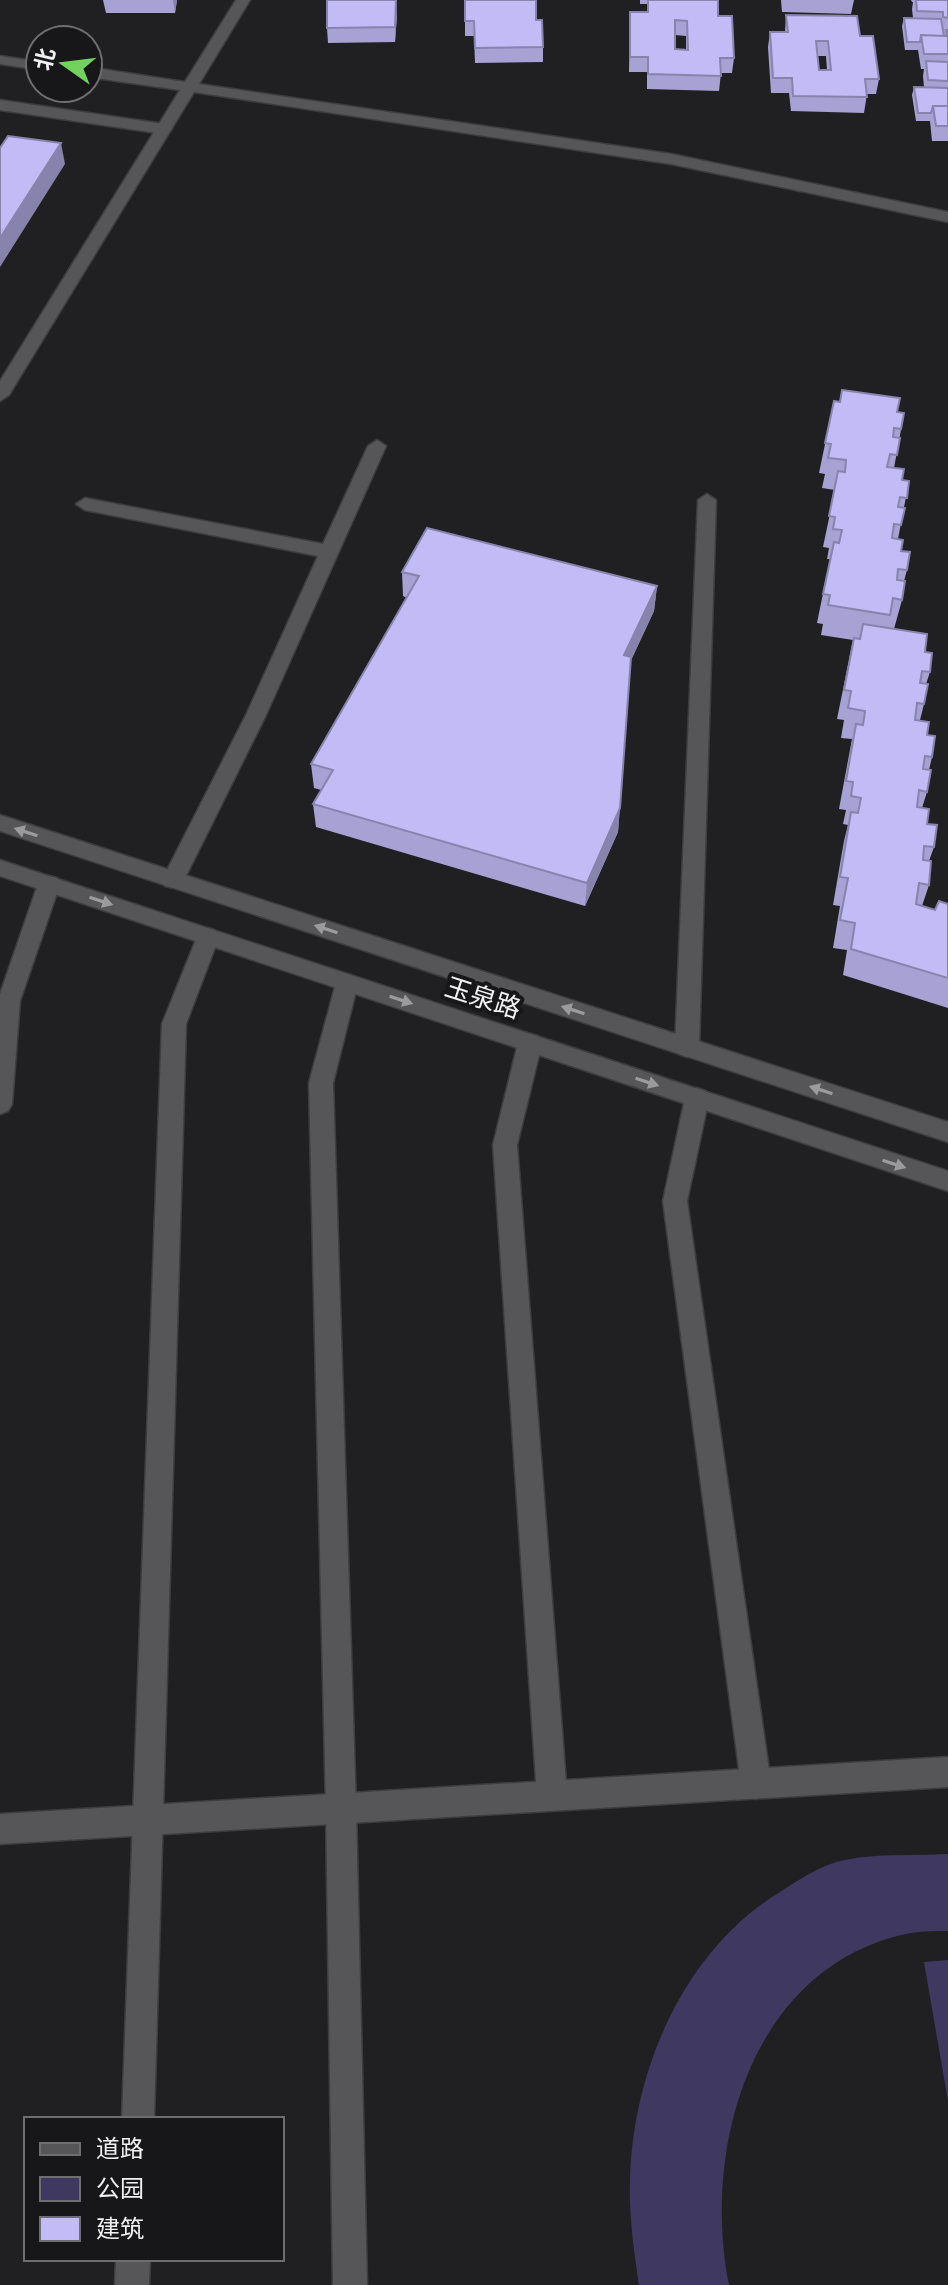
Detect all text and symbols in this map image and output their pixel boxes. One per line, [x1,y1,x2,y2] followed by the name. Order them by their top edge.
[24,24,104,104] north arrow
[28,45,59,73] text: 北
[13,825,37,837] one-way arrow
[89,895,113,908] one-way arrow
[314,923,338,935] one-way arrow
[442,970,525,1023] street label: 玉泉路
[389,995,413,1007] one-way arrow
[561,1003,585,1016] one-way arrow
[636,1076,660,1089] one-way arrow
[808,1084,832,1096] one-way arrow
[883,1158,907,1170] one-way arrow
[24,2117,284,2261] legend
[96,2133,144,2162] text: 道路
[96,2173,144,2202] text: 公园
[96,2213,144,2242] text: 建筑

